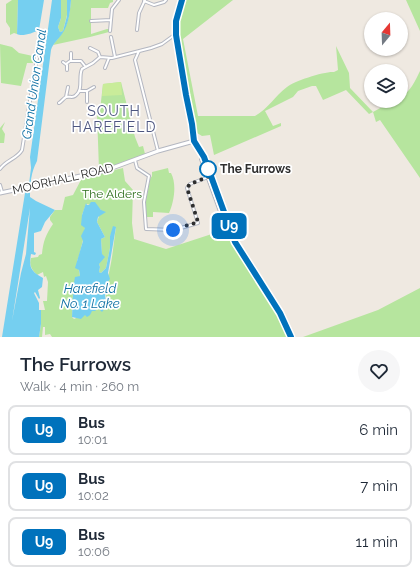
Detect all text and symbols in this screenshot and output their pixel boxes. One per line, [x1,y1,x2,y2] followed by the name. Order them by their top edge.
[364,12,408,56] north arrow
[364,12,408,108] map controls
[19,27,49,140] water label: Grand Union Canal
[364,64,408,108] button: layers
[72,103,156,135] district label: SOUTH HAREFIELD
[11,160,115,197] street label: MOORHALL ROAD
[199,160,217,178] marker: The Furrows
[220,162,291,176] place label: The Furrows
[82,187,142,201] park label: The Alders
[211,213,247,239] line badge: U9
[220,218,238,234] text: U9
[163,220,183,240] your location
[60,281,120,311] water label: Harefield No. 1 Lake
[358,350,400,392] button: heart
[20,353,131,375] text: The Furrows
[20,379,139,394] text: Walk · 4 min · 260 m
[78,414,105,432] text: Bus
[359,421,398,439] text: 6 min
[35,422,53,438] text: U9
[78,432,107,447] text: 10:01
[78,470,105,488] text: Bus
[360,477,398,495] text: 7 min
[35,478,53,494] text: U9
[78,488,109,503] text: 10:02
[78,526,105,544] text: Bus
[356,533,398,551] text: 11 min
[35,534,53,550] text: U9
[78,544,110,559] text: 10:06

